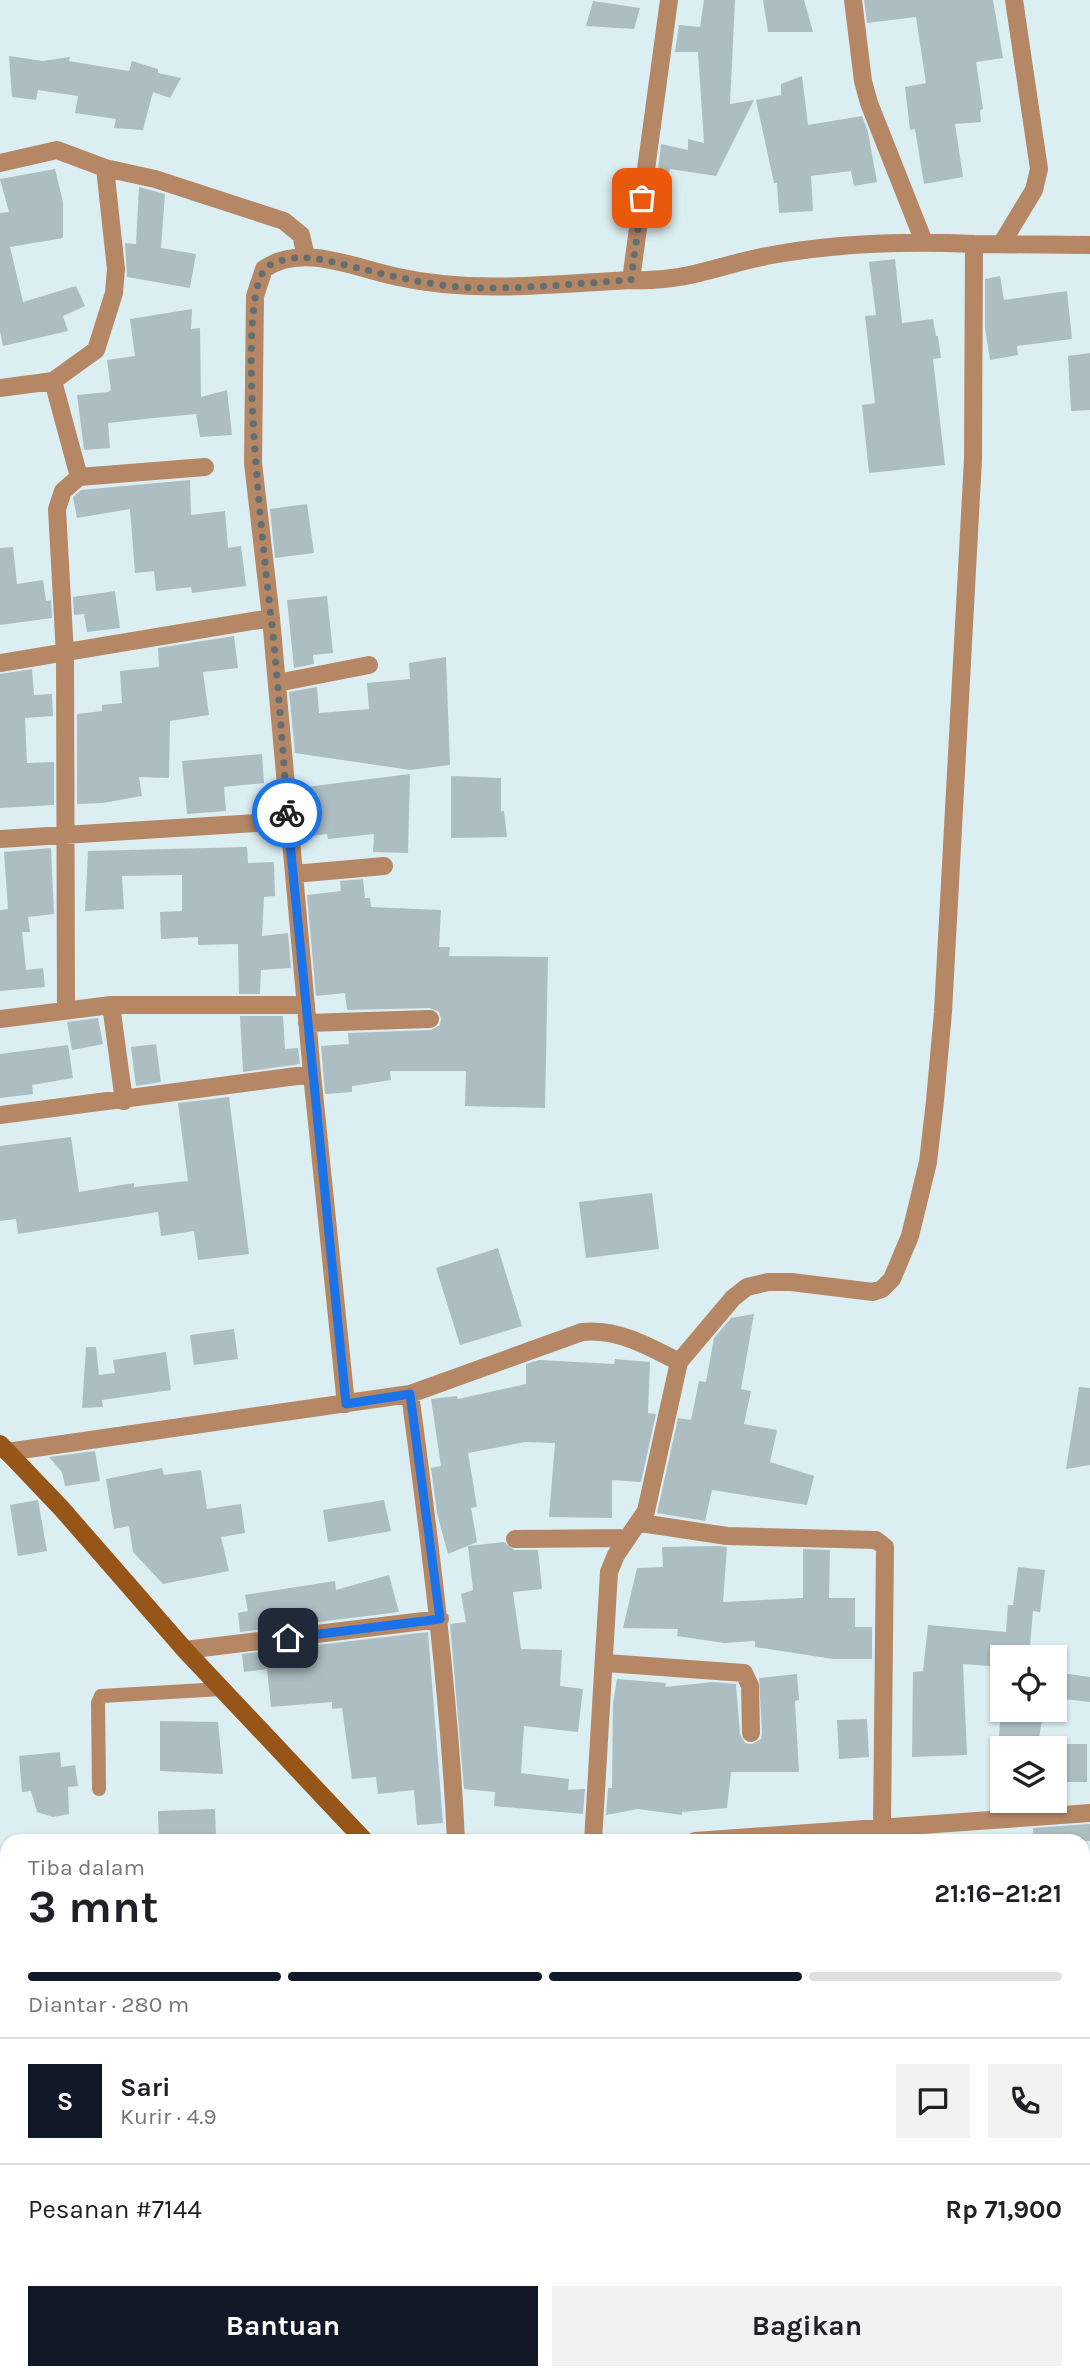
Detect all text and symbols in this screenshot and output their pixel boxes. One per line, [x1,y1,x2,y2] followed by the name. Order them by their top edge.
[612,168,672,228] pin
[623,179,661,217] icon: bag
[252,778,322,848] courier
[268,794,306,832] icon: bike
[258,1608,318,1668] pin
[269,1619,307,1657] icon: home
[990,1645,1067,1813] map controls
[990,1645,1067,1722] button: locate
[990,1736,1067,1813] button: layers
[28,1854,145,1881] text: Tiba dalam
[934,1878,1062,1909] text: 21:16–21:21
[28,1880,159,1934] text: 3 mnt
[28,1991,189,2018] text: Diantar · 280 m
[896,2064,970,2138] button: chat
[988,2064,1062,2138] button: phone
[120,2072,171,2103] text: Sari
[57,2086,73,2117] text: S
[120,2103,217,2130] text: Kurir · 4.9
[28,2194,202,2225] text: Pesanan #7144
[945,2194,1062,2225] text: Rp 71,900
[28,2286,538,2366] button: Bantuan
[552,2286,1062,2366] button: Bagikan

